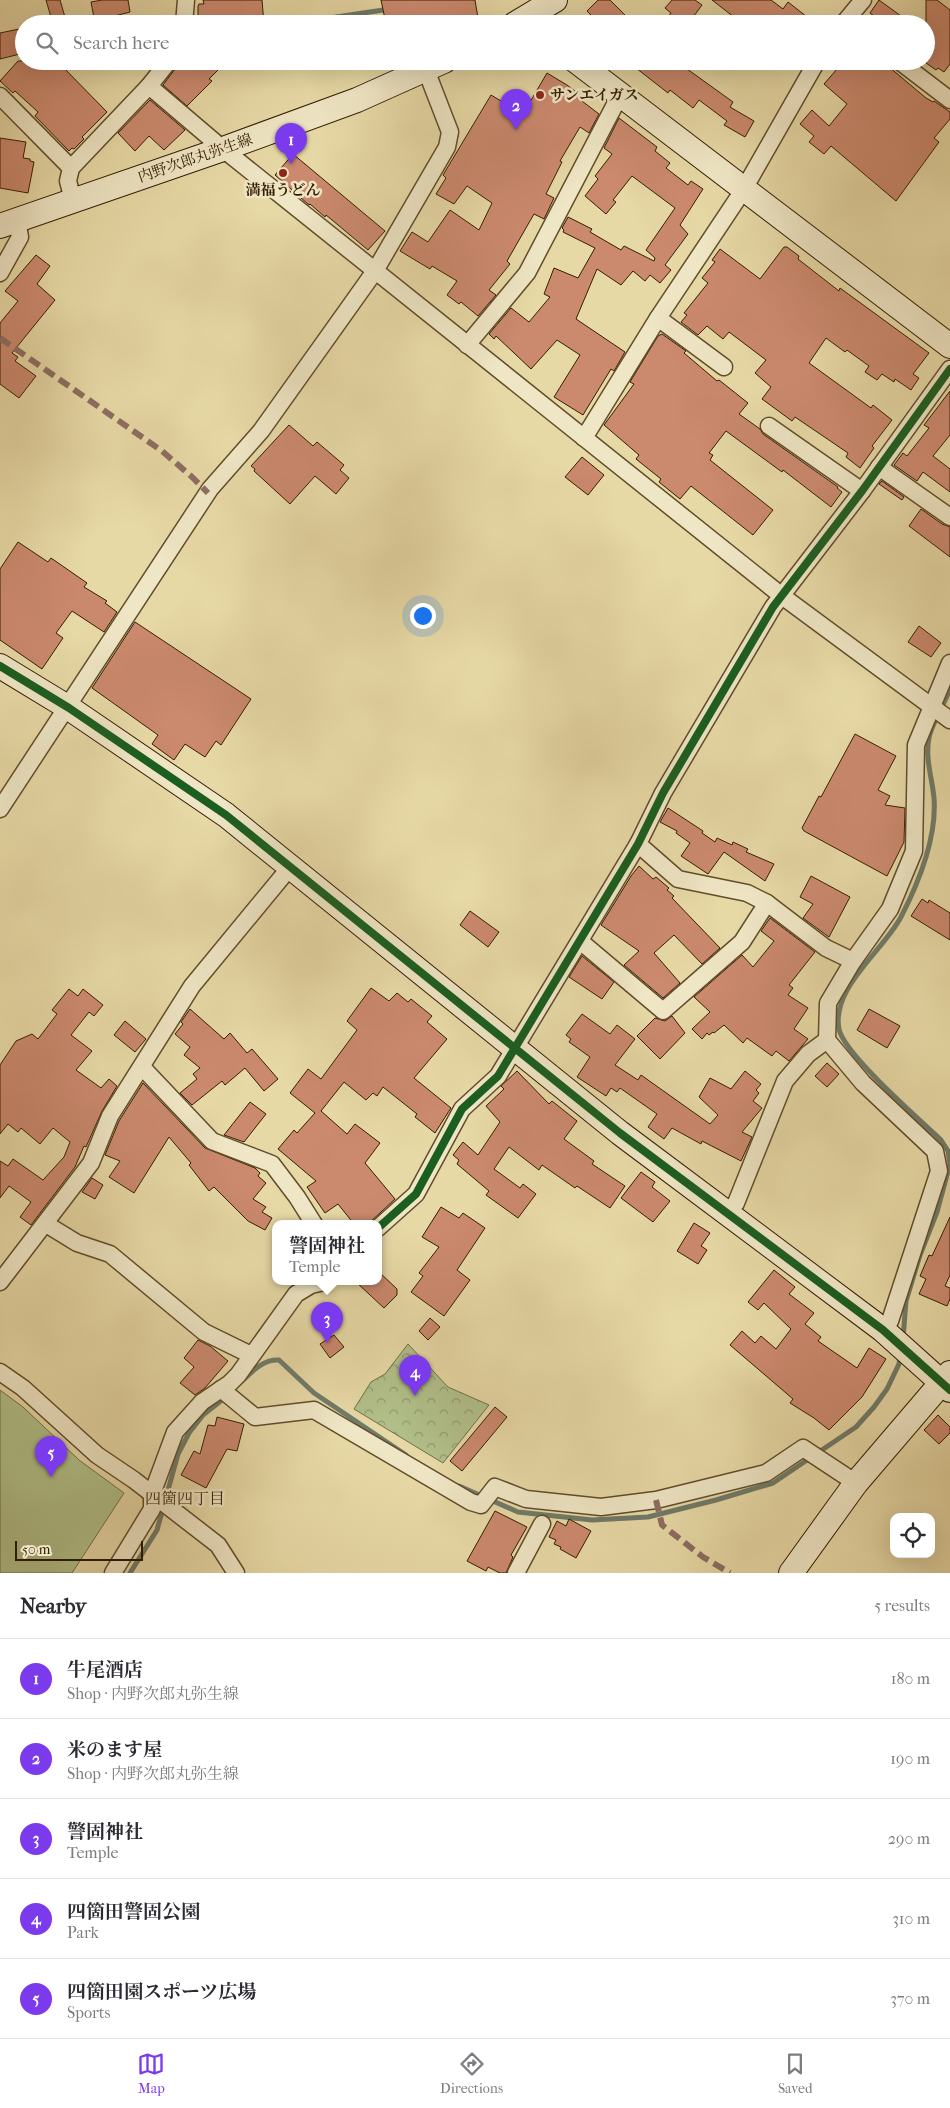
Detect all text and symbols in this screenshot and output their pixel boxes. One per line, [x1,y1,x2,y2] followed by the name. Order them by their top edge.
[15,15,935,70] search box
[33,29,61,57] icon: search
[73,32,169,54] text: Search here
[550,86,639,104] place label: サンエイガス
[500,89,532,130] pin: 2
[534,89,546,101] marker: サンエイガス
[275,123,307,164] pin: 1
[135,130,255,186] street label: 内野次郎丸弥生線
[277,167,289,179] marker: 満福うどん
[245,181,321,199] place label: 満福うどん
[410,603,436,629] your location
[272,1220,382,1285] popup
[289,1235,365,1257] text: 警固神社
[289,1257,340,1276] text: Temple
[311,1302,343,1343] pin: 3
[399,1355,431,1396] pin: 4
[35,1436,67,1477] pin: 5
[145,1489,225,1508] district label: 四箇四丁目
[890,1513,935,1558] map controls
[890,1513,935,1558] button: locate
[15,1538,142,1561] scale bar
[22,1541,50,1558] text: 50 m
[20,1594,86,1618] text: Nearby
[874,1596,930,1615] text: 5 results
[67,1659,143,1681] text: 牛尾酒店
[33,1669,39,1688] text: 1
[891,1669,930,1688] text: 180 m
[67,1684,239,1703] text: Shop · 内野次郎丸弥生線
[67,1739,162,1761] text: 米のます屋
[32,1749,40,1768] text: 2
[890,1749,930,1768] text: 190 m
[67,1764,239,1783] text: Shop · 内野次郎丸弥生線
[67,1821,143,1843] text: 警固神社
[33,1829,39,1848] text: 3
[888,1829,930,1848] text: 290 m
[67,1843,118,1862] text: Temple
[67,1901,200,1923] text: 四箇田警固公園
[31,1909,41,1928] text: 4
[892,1909,930,1928] text: 310 m
[67,1923,99,1942] text: Park
[67,1981,256,2003] text: 四箇田園スポーツ広場
[33,1989,39,2008] text: 5
[890,1989,930,2008] text: 370 m
[67,2003,110,2022] text: Sports
[137,2050,165,2097] tab: Map
[440,2050,503,2097] tab: Directions
[778,2050,813,2097] tab: Saved

